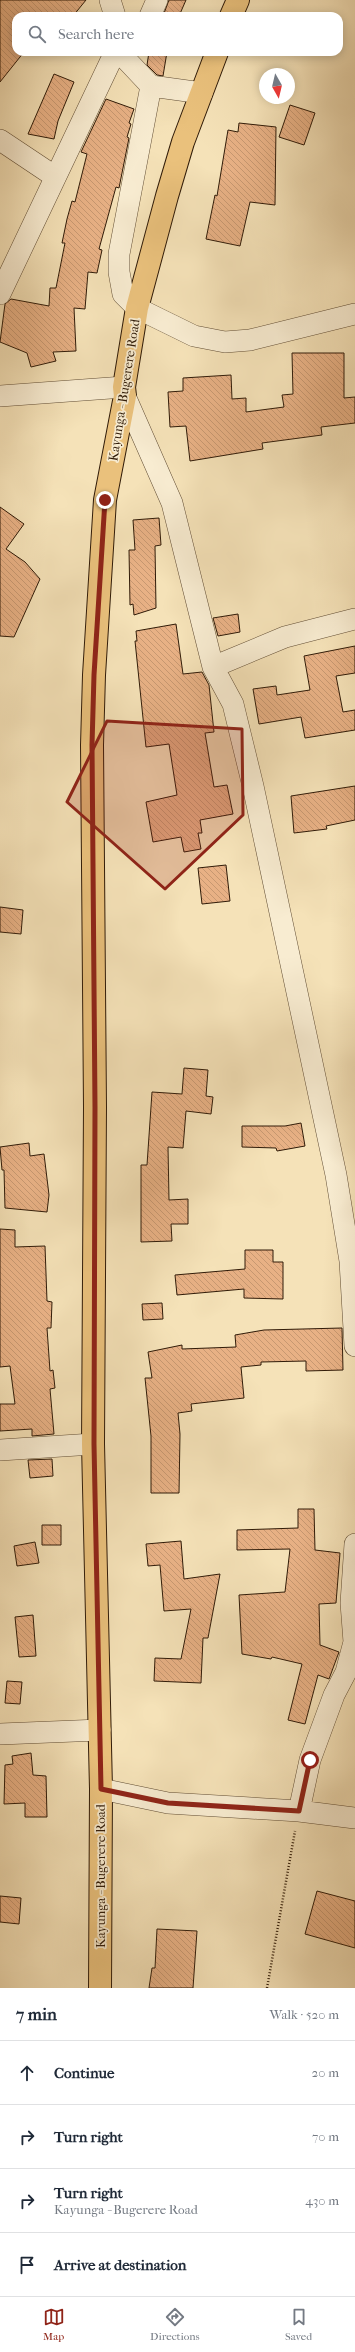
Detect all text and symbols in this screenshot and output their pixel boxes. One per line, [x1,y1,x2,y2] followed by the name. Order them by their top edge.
[12,12,343,56] search box
[26,23,48,45] icon: search
[58,25,134,43] text: Search here
[259,68,295,104] north arrow
[105,317,143,462] street label: Kayunga - Bugerere Road
[96,491,114,509] route end
[301,1751,319,1769] route start
[93,1803,108,1948] street label: Kayunga - Bugerere Road
[16,2004,57,2024] text: 7 min
[270,2007,339,2022] text: Walk · 520 m
[16,2062,38,2084] icon: ahead
[54,2064,114,2082] text: Continue
[312,2065,339,2080] text: 20 m
[16,2126,38,2148] icon: right
[54,2128,123,2146] text: Turn right
[312,2129,339,2144] text: 70 m
[54,2184,123,2202] text: Turn right
[16,2190,38,2212] icon: right
[305,2193,339,2208] text: 430 m
[54,2202,198,2217] text: Kayunga - Bugerere Road
[16,2254,38,2276] icon: arrive
[54,2256,186,2274] text: Arrive at destination
[43,2306,65,2343] tab: Map
[150,2306,200,2343] tab: Directions
[285,2306,312,2343] tab: Saved

